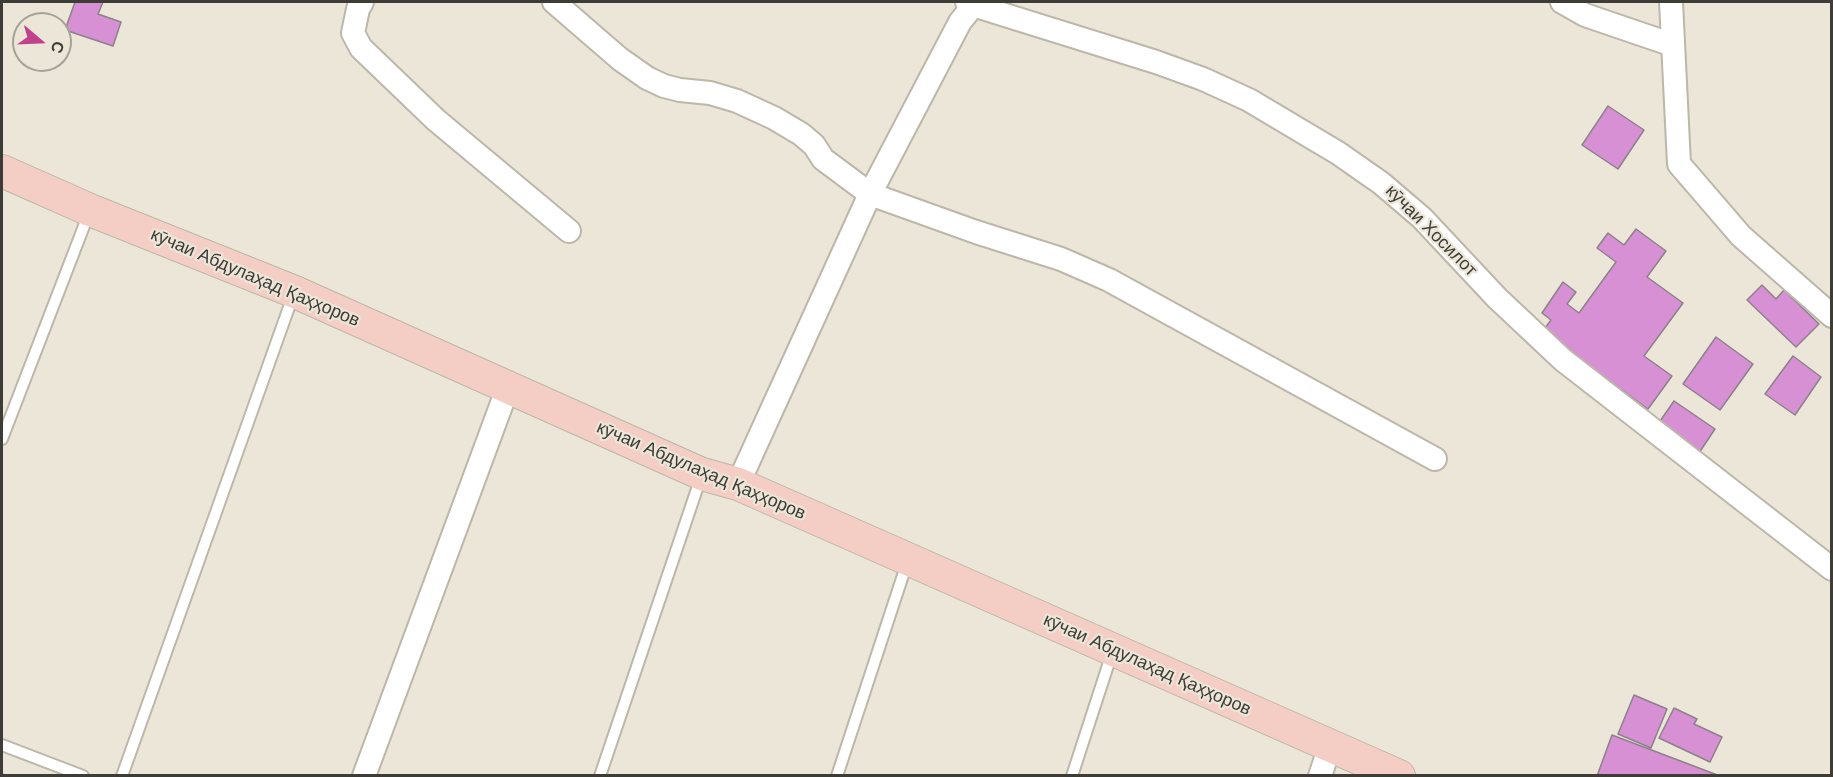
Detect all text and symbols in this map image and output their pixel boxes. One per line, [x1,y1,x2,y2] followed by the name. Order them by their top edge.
[12,12,72,72] north arrow
[48,39,68,56] text: С
[1381,181,1481,281] street label: кӯчаи Хосилот
[147,224,363,332] street label: кӯчаи Абдулаҳад Қаҳҳоров
[593,417,809,525] street label: кӯчаи Абдулаҳад Қаҳҳоров
[1040,609,1254,721] street label: кӯчаи Абдулаҳад Қаҳҳоров

